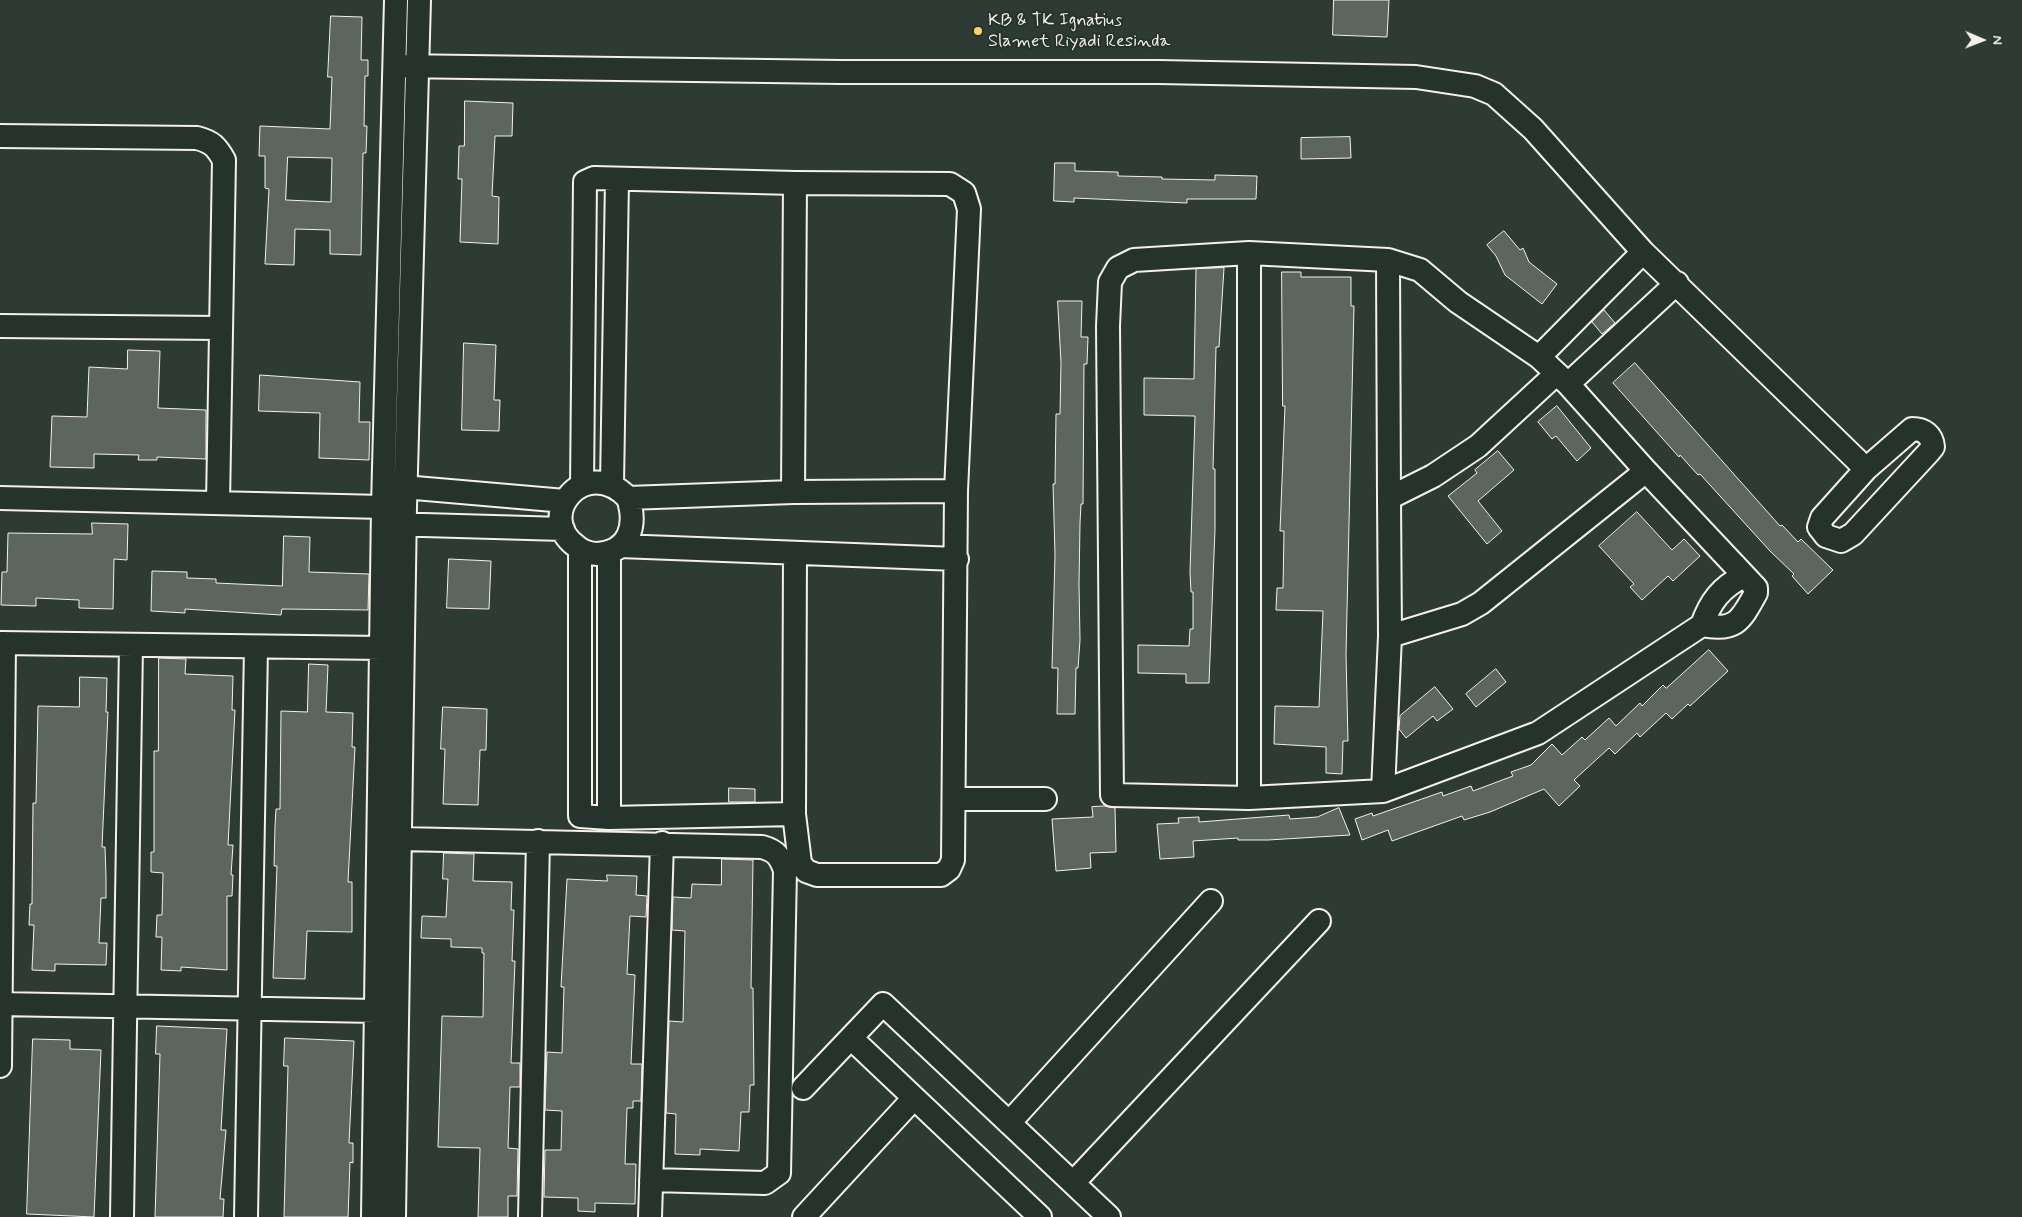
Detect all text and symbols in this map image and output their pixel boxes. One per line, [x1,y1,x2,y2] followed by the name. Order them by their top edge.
[988,10,1170,52] place label: KB & TK Ignatius Slamet Riyadi Resinda
[1957,15,2007,65] north arrow
[972,25,984,37] marker: KB & TK Ignatius Slamet Riyadi Resinda
[1988,35,2006,45] text: N

